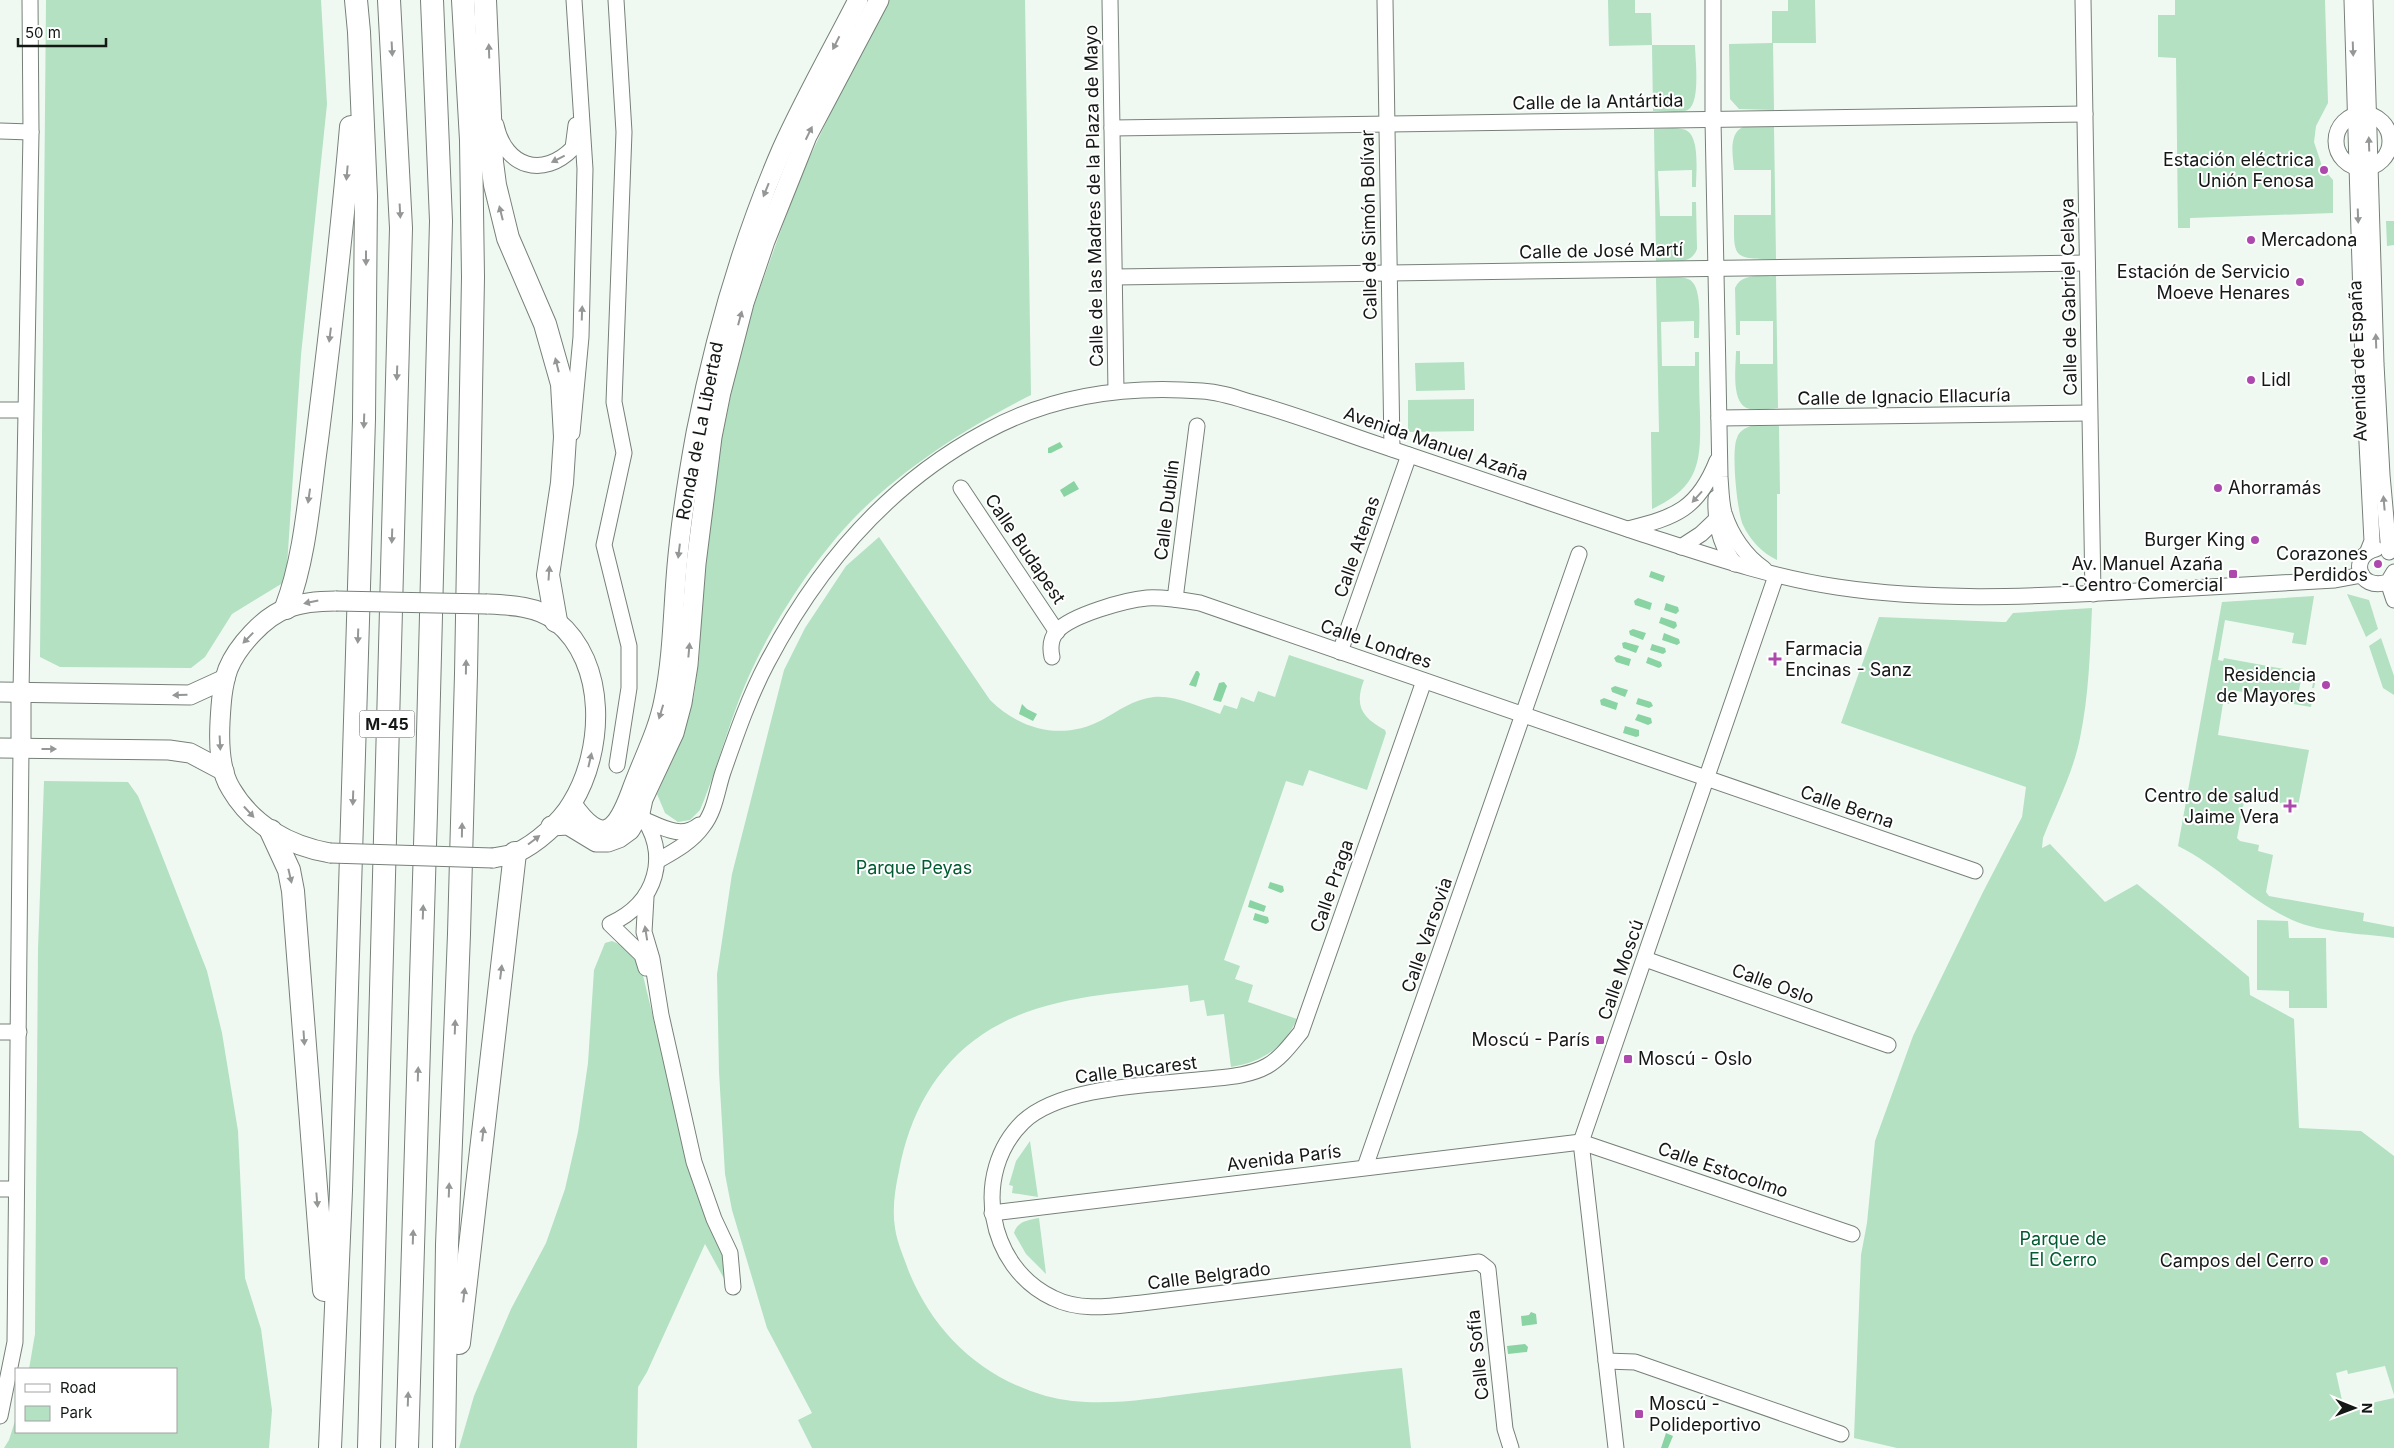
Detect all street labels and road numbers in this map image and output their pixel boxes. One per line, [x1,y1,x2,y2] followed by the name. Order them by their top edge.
[1080,25,1107,367] street label: Calle de las Madres de la Plaza de Mayo
[1512,90,1684,113] street label: Calle de la Antártida
[1356,129,1381,320] street label: Calle de Simón Bolívar
[2056,198,2081,396] street label: Calle de Gabriel Celaya
[1519,239,1684,262] street label: Calle de José Martí
[2344,280,2371,442] street label: Avenida de España
[672,340,727,522] street label: Ronda de La Libertad
[1797,384,2011,409] street label: Calle de Ignacio Ellacuría
[1341,402,1531,485] street label: Avenida Manuel Azaña
[1150,458,1183,562] street label: Calle Dublín
[981,490,1070,608] street label: Calle Budapest
[1329,493,1384,600] street label: Calle Atenas
[1318,615,1435,672] street label: Calle Londres
[360,711,414,738] road number: M-45
[1798,781,1897,832] street label: Calle Berna
[1306,837,1357,935] street label: Calle Praga
[1397,874,1456,995] street label: Calle Varsovia
[1594,917,1648,1023] street label: Calle Moscú
[1729,959,1817,1008] street label: Calle Oslo
[1074,1052,1198,1087] street label: Calle Bucarest
[1655,1137,1791,1202] street label: Calle Estocolmo
[1226,1140,1342,1175] street label: Avenida París
[1146,1258,1272,1293] street label: Calle Belgrado
[1462,1309,1493,1401] street label: Calle Sofía

